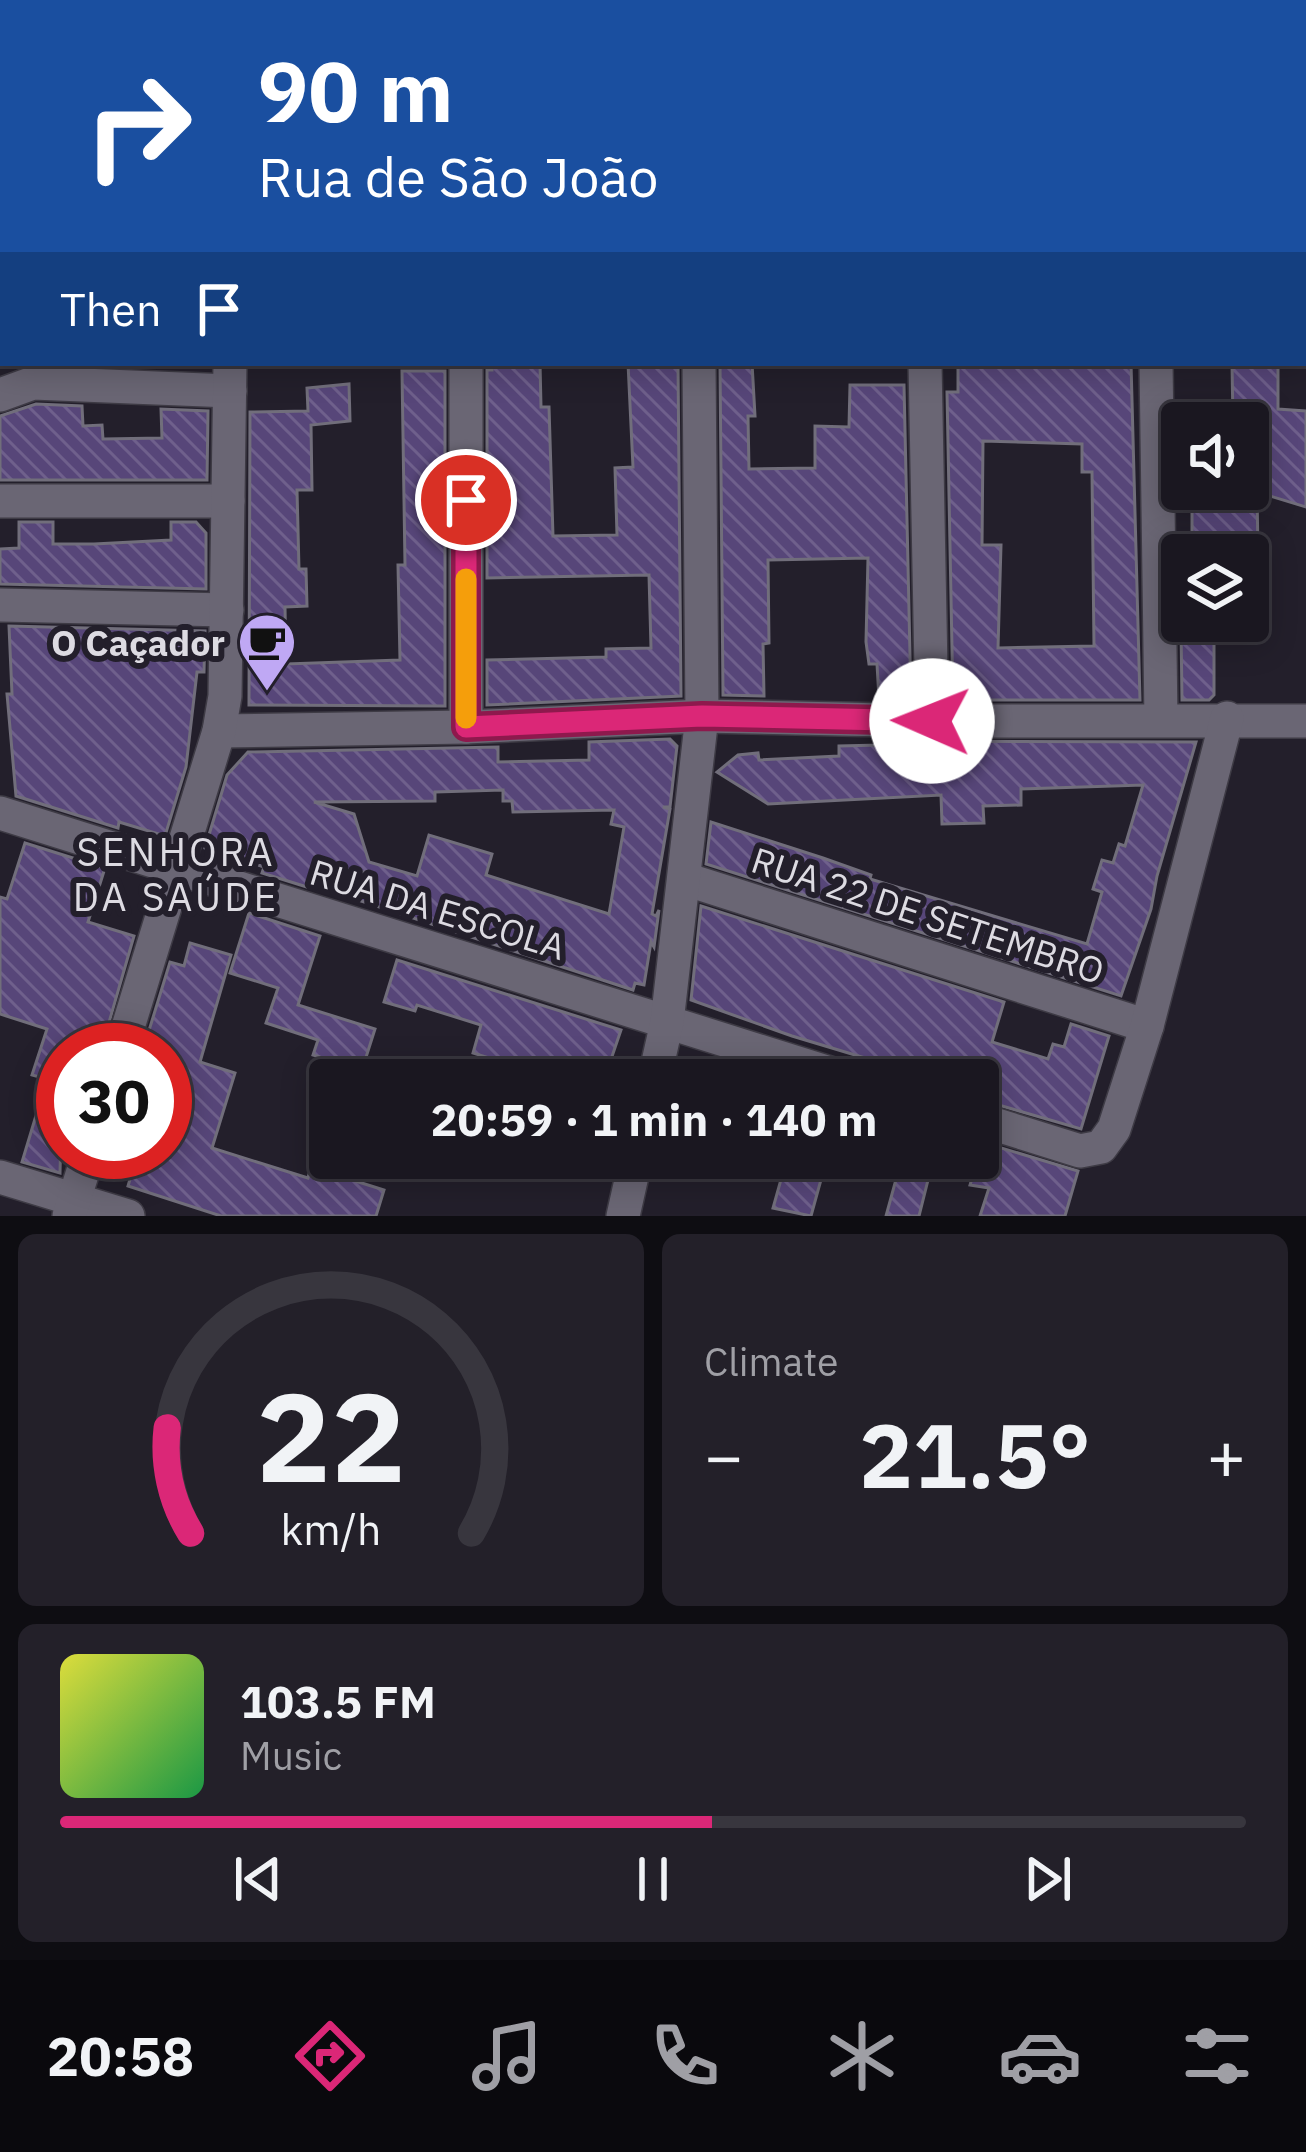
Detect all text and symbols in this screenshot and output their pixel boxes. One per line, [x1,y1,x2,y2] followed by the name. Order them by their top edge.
[258,36,454,145] text: 90 m
[60,48,216,204] icon: right
[258,142,659,212] text: Rua de São João
[186,276,252,342] icon: arrive
[60,280,162,338] text: Then
[1161,402,1269,642] map controls
[1161,402,1269,510] button: sound
[415,449,517,551] pin
[433,467,499,533] icon: arrive
[1161,534,1269,642] button: layers
[236,611,298,693] cafe icon: O Caçador
[51,619,225,666] place label: O Caçador
[869,658,995,784] position arrow
[73,826,279,922] district label: SENHORA DA SAÚDE
[746,836,1110,994] street label: RUA 22 DE SETEMBRO
[305,848,571,970] street label: RUA DA ESCOLA
[36,1023,192,1179] speed limit sign: 30
[431,1090,877,1148] text: 20:59 · 1 min · 140 m
[704,1336,838,1387] text: Climate
[256,1354,406,1516] text: 22
[859,1396,1091,1513] text: 21.5°
[704,1412,744,1498] text: −
[1206,1412,1246,1498] text: +
[281,1501,381,1557] text: km/h
[240,1672,436,1730] text: 103.5 FM
[240,1730,342,1781] text: Music
[225,1846,291,1912] icon: previous
[620,1846,686,1912] icon: pause
[1015,1846,1081,1912] icon: next
[288,2014,372,2098] icon: directions
[465,2014,549,2098] icon: music
[643,2014,727,2098] icon: phone
[820,2014,904,2098] icon: climate
[998,2014,1082,2098] icon: car
[1175,2014,1259,2098] icon: filters
[47,2021,194,2091] text: 20:58

